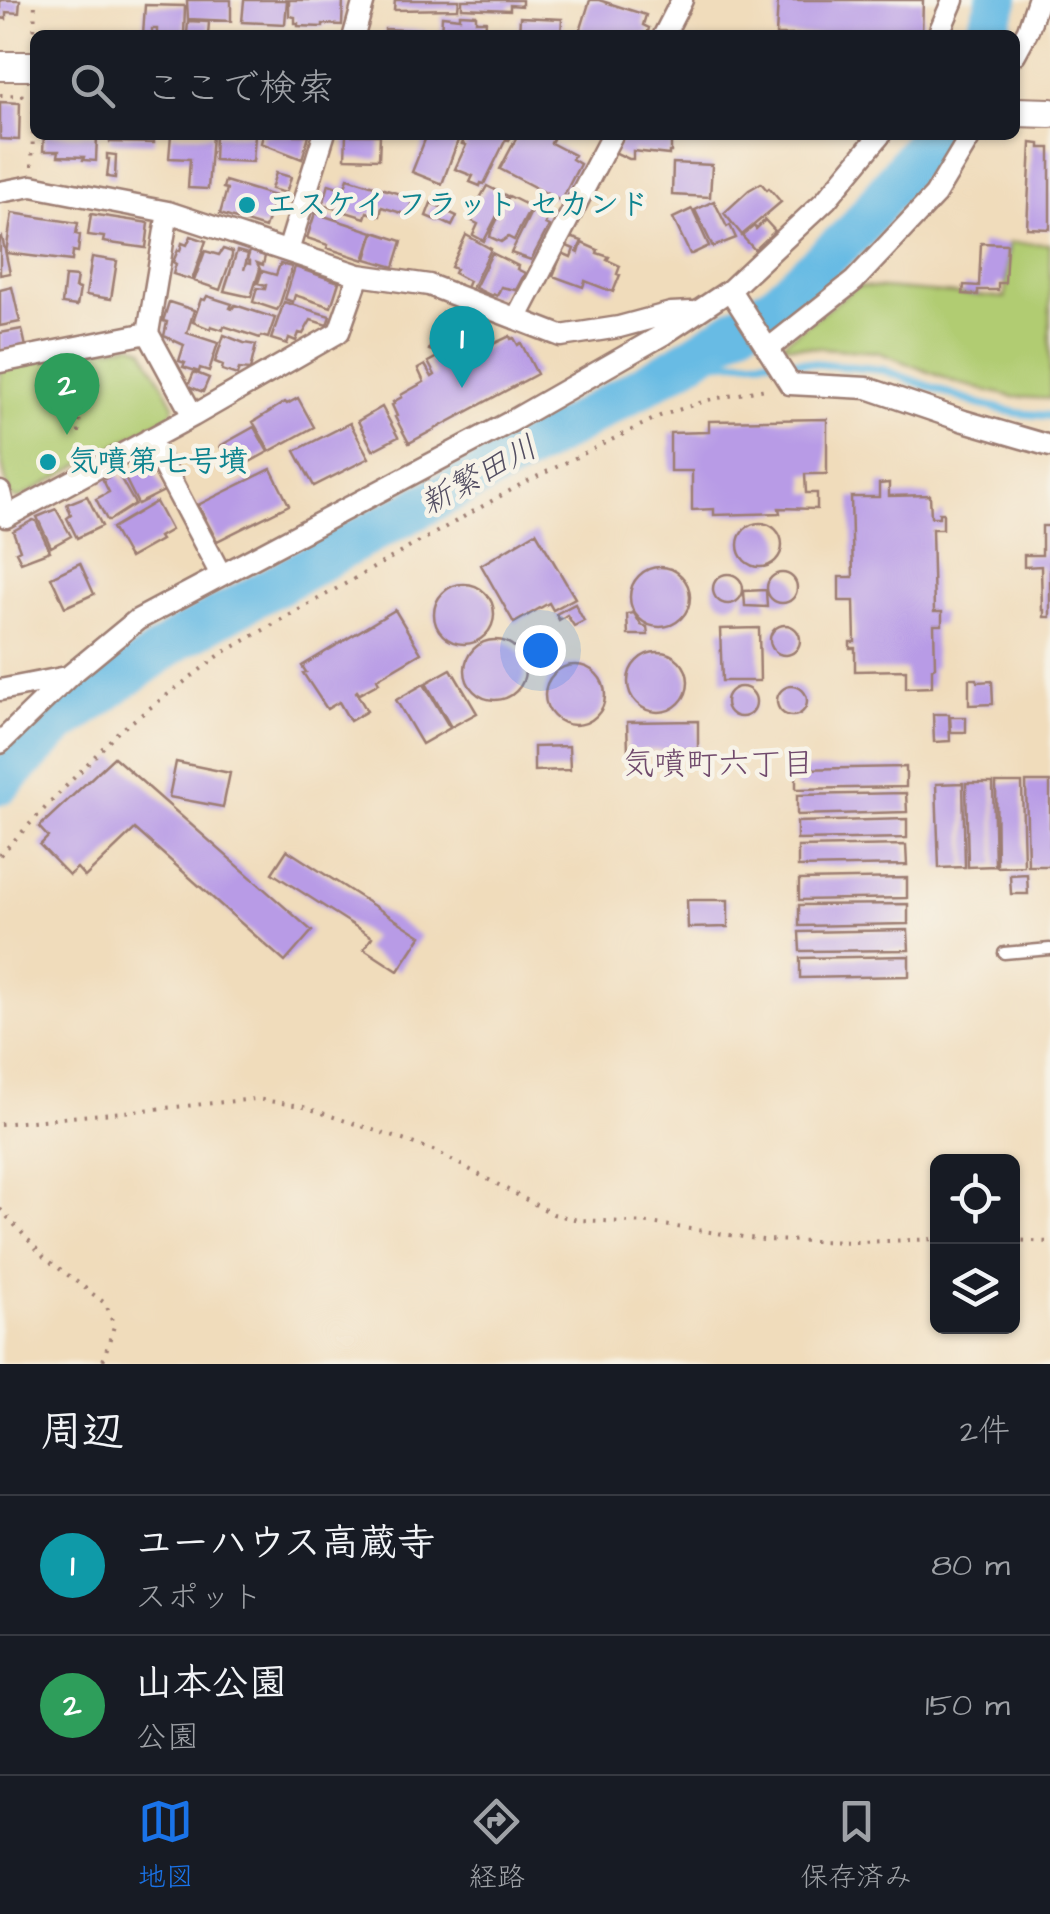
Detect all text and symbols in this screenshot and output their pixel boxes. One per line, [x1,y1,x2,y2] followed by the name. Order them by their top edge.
[30,30,1020,140] search box
[65,58,120,113] icon: search
[145,63,335,115] text: ここで検索
[267,184,649,226] place label: エスケイ フラット セカンド
[236,194,258,216] marker: エスケイ フラット セカンド
[430,306,494,388] pin: 1
[34,352,100,435] pin: 2
[412,425,546,527] water label: 新繁田川
[68,441,248,483] place label: 気噴第七号墳
[37,451,59,473] marker: 気噴第七号墳
[515,625,566,676] your location
[622,742,814,787] district label: 気噴町六丁目
[930,1154,1020,1334] map controls
[930,1154,1020,1244] button: locate
[930,1244,1020,1334] button: layers
[40,1404,124,1462] text: 周辺
[960,1409,1010,1454] text: 2件
[135,1518,435,1570] text: ユーハウス高蔵寺
[70,1543,75,1588] text: 1
[931,1543,1010,1588] text: 80 m
[135,1575,263,1620] text: スポット
[135,1658,287,1710] text: 山本公園
[63,1683,82,1728] text: 2
[925,1683,1010,1728] text: 150 m
[135,1715,199,1760] text: 公園
[138,1794,194,1897] tab: 地図
[469,1794,525,1897] tab: 経路
[800,1794,912,1897] tab: 保存済み

